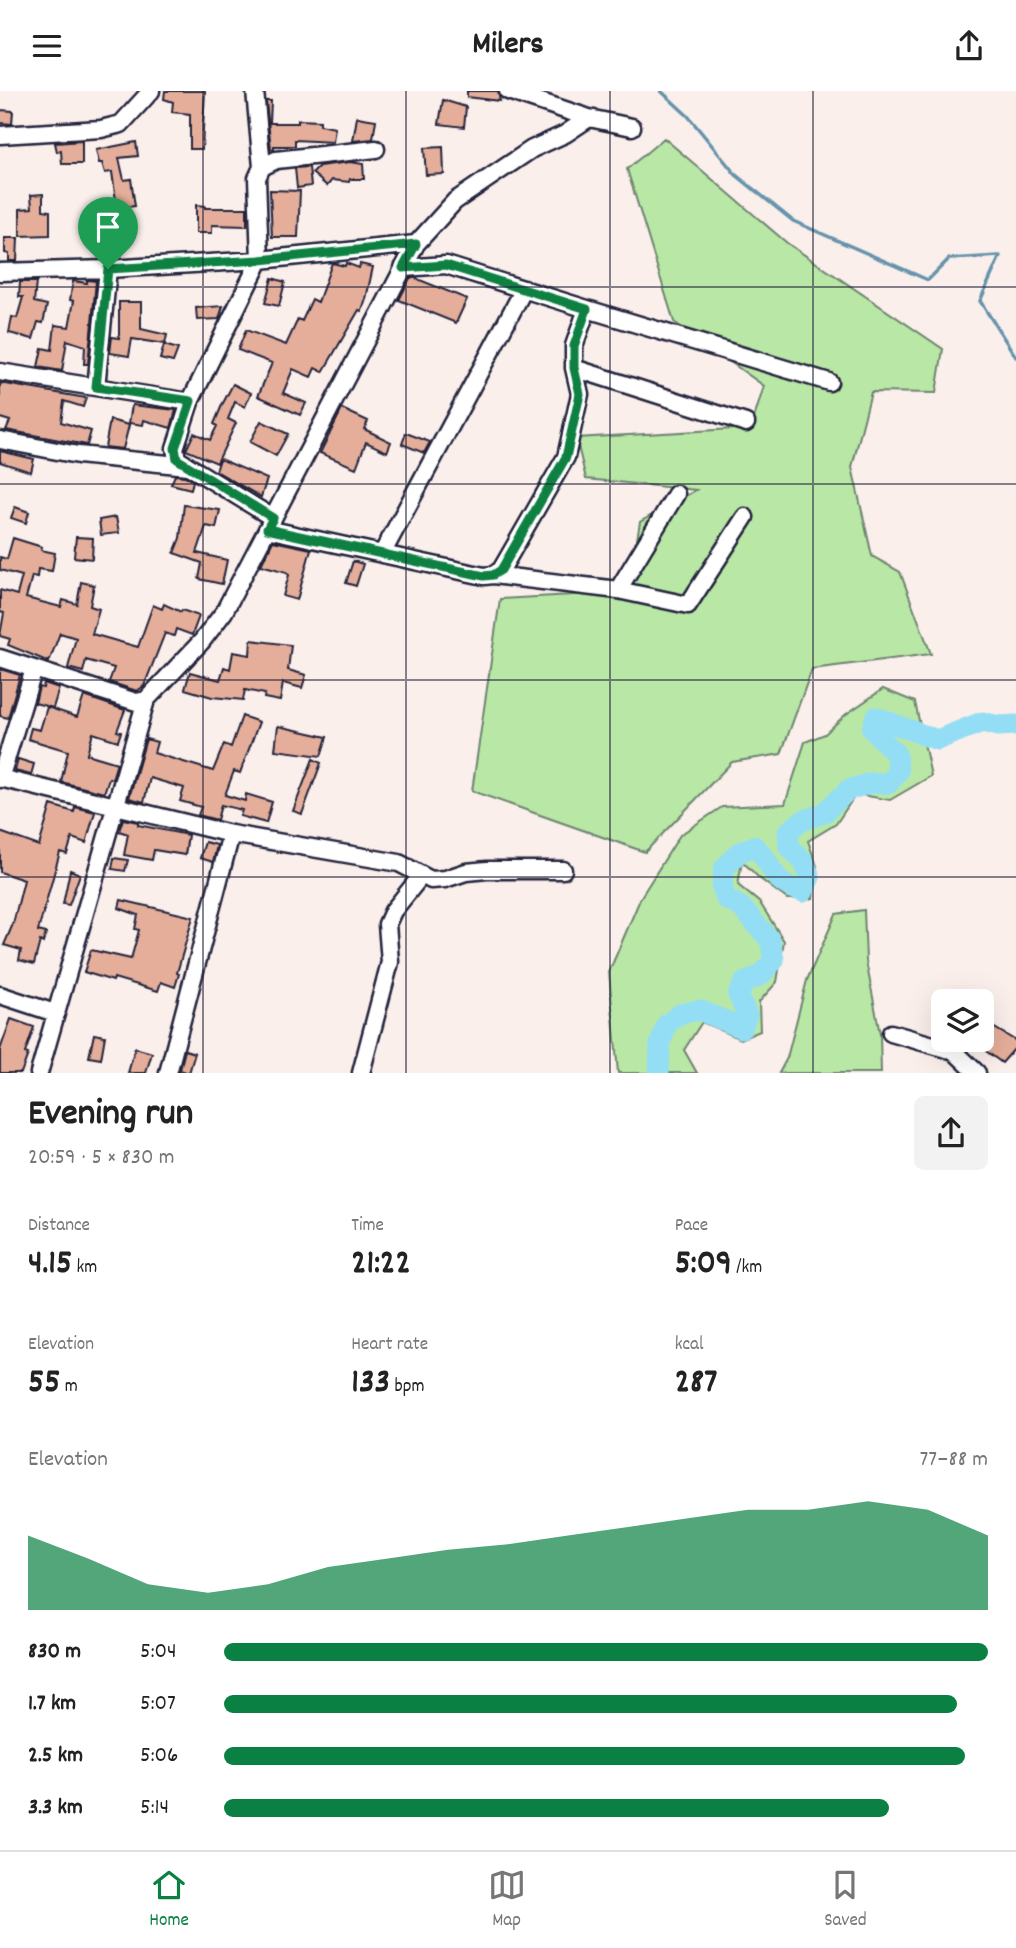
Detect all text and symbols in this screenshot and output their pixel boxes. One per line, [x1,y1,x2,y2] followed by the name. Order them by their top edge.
[472,23,544,69] text: Milers
[28,27,66,65] icon: menu
[950,27,988,65] icon: share
[78,197,138,269] pin
[89,208,127,246] icon: arrive
[931,989,994,1052] map controls
[931,989,994,1052] button: layers
[28,1088,193,1143] text: Evening run
[914,1096,988,1170] button: share
[28,1142,175,1175] text: 20:59 · 5 × 830 m
[28,1213,90,1240] text: Distance
[351,1213,384,1240] text: Time
[675,1213,708,1240] text: Pace
[28,1240,72,1290] text: 4.15
[351,1240,411,1290] text: 21:22
[675,1240,732,1290] text: 5:09
[72,1255,97,1282] text: km
[732,1255,762,1282] text: /km
[28,1332,94,1359] text: Elevation
[351,1332,428,1359] text: Heart rate
[675,1332,704,1359] text: kcal
[28,1359,60,1409] text: 55
[351,1359,390,1409] text: 133
[675,1359,717,1409] text: 287
[60,1374,78,1401] text: m
[390,1374,424,1401] text: bpm
[28,1444,108,1477] text: Elevation
[919,1444,988,1477] text: 77–88 m
[28,1636,81,1669] text: 830 m
[140,1636,177,1669] text: 5:04
[28,1688,76,1721] text: 1.7 km
[140,1688,176,1721] text: 5:07
[28,1740,83,1773] text: 2.5 km
[140,1740,178,1773] text: 5:06
[28,1792,83,1825] text: 3.3 km
[140,1792,169,1825] text: 5:14
[149,1866,189,1935] tab: Home
[488,1866,526,1935] tab: Map
[824,1866,867,1935] tab: Saved

